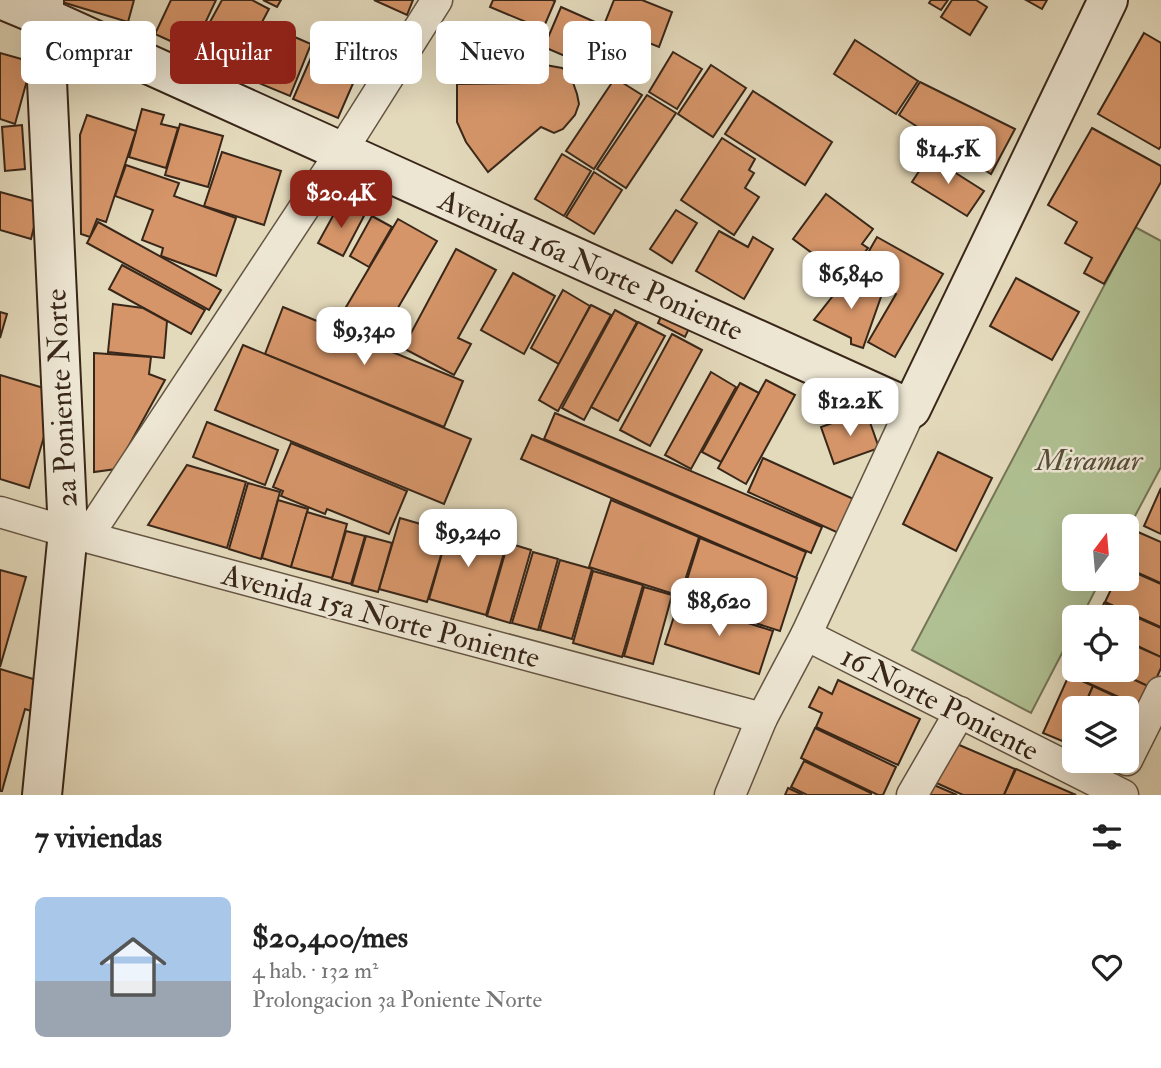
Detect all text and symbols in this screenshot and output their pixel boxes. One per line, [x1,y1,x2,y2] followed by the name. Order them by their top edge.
[21,21,156,84] chip: Comprar
[170,21,296,84] chip: Alquilar
[310,21,422,84] chip: Filtros
[436,21,549,84] chip: Nuevo
[563,21,651,84] chip: Piso
[891,127,1005,186] pin: $14.5K
[916,134,980,163] text: $14.5K
[284,170,398,230] pin: $20.4K
[306,178,376,207] text: $20.4K
[432,181,749,349] street label: Avenida 16a Norte Poniente
[794,252,908,311] pin: $6,840
[818,259,884,288] text: $6,840
[37,288,86,508] street label: 2a Poniente Norte
[307,308,421,367] pin: $9,340
[332,315,396,344] text: $9,340
[793,378,907,438] pin: $12.2K
[817,386,883,415] text: $12.2K
[1034,442,1144,479] park label: Miramar
[411,510,525,569] pin: $9,240
[1062,514,1139,592] north arrow
[1062,514,1139,773] map controls
[435,517,501,546] text: $9,240
[217,556,544,677] street label: Avenida 15a Norte Poniente
[662,578,776,638] pin: $8,620
[687,586,751,615] text: $8,620
[1062,605,1139,682] button: locate
[835,638,1045,769] street label: 16 Norte Poniente
[1062,696,1139,773] button: layers
[1088,818,1126,856] icon: filters
[35,819,162,856] text: 7 viviendas
[252,919,408,956] text: $20,400/mes
[91,925,175,1009] icon: home
[1088,948,1126,986] icon: heart
[252,956,379,985] text: 4 hab. · 132 m²
[252,985,542,1014] text: Prolongacion 3a Poniente Norte

